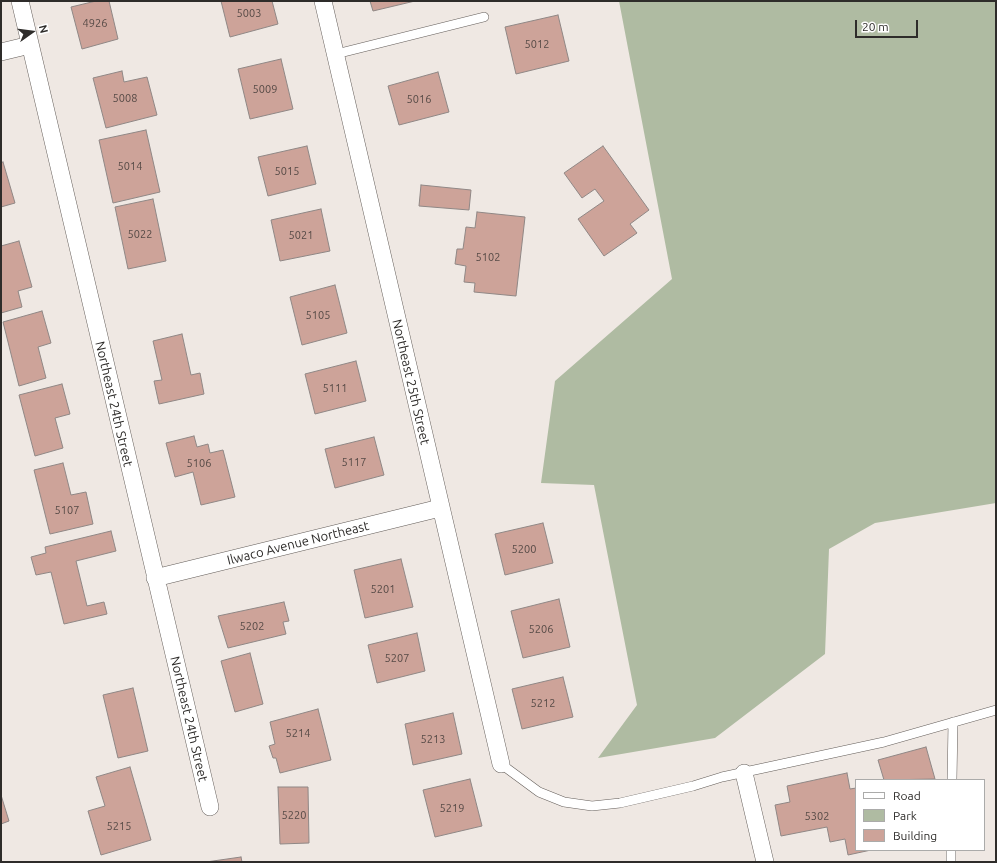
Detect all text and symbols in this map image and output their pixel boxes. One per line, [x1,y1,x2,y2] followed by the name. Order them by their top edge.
[237,6,261,20] house number: 5003
[12,12,52,52] north arrow
[857,12,920,38] scale bar
[83,16,107,30] house number: 4926
[862,20,889,33] text: 20 m
[37,24,50,35] text: N
[525,37,549,51] house number: 5012
[253,82,277,96] house number: 5009
[113,91,137,105] house number: 5008
[407,92,431,106] house number: 5016
[118,159,142,173] house number: 5014
[275,164,299,178] house number: 5015
[128,227,152,241] house number: 5022
[289,228,313,242] house number: 5021
[476,250,500,264] house number: 5102
[306,308,330,322] house number: 5105
[389,318,433,446] street label: Northeast 25th Street
[92,340,136,468] street label: Northeast 24th Street
[323,381,347,395] house number: 5111
[342,455,366,469] house number: 5117
[187,456,211,470] house number: 5106
[55,503,79,517] house number: 5107
[225,518,371,568] street label: Ilwaco Avenue Northeast
[512,542,536,556] house number: 5200
[371,582,395,596] house number: 5201
[240,619,264,633] house number: 5202
[529,622,553,636] house number: 5206
[385,651,409,665] house number: 5207
[167,655,211,783] street label: Northeast 24th Street
[531,696,555,710] house number: 5212
[286,726,310,740] house number: 5214
[421,732,445,746] house number: 5213
[855,779,985,851] legend
[893,789,921,802] text: Road
[440,801,464,815] house number: 5219
[282,808,306,822] house number: 5220
[805,809,829,823] house number: 5302
[893,809,917,822] text: Park
[107,819,131,833] house number: 5215
[893,829,937,842] text: Building

